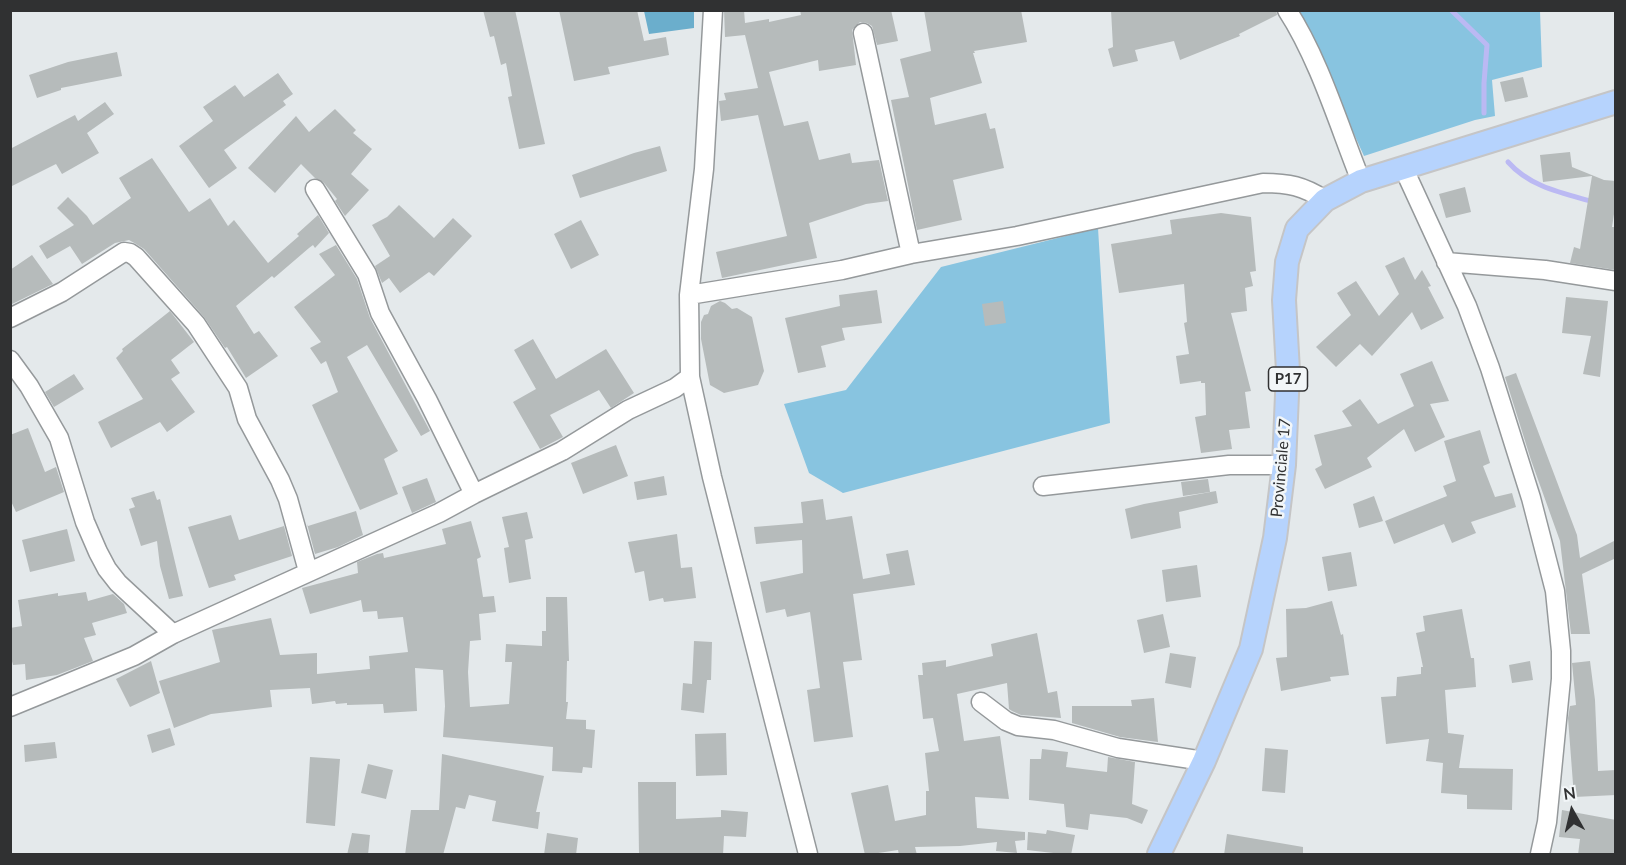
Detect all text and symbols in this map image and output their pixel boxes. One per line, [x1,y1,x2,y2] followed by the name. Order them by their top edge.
[1268,367,1308,391] road number: P17
[1267,418,1295,518] street label: Provinciale 17
[1542,781,1602,841] north arrow
[1562,782,1577,803] text: N

